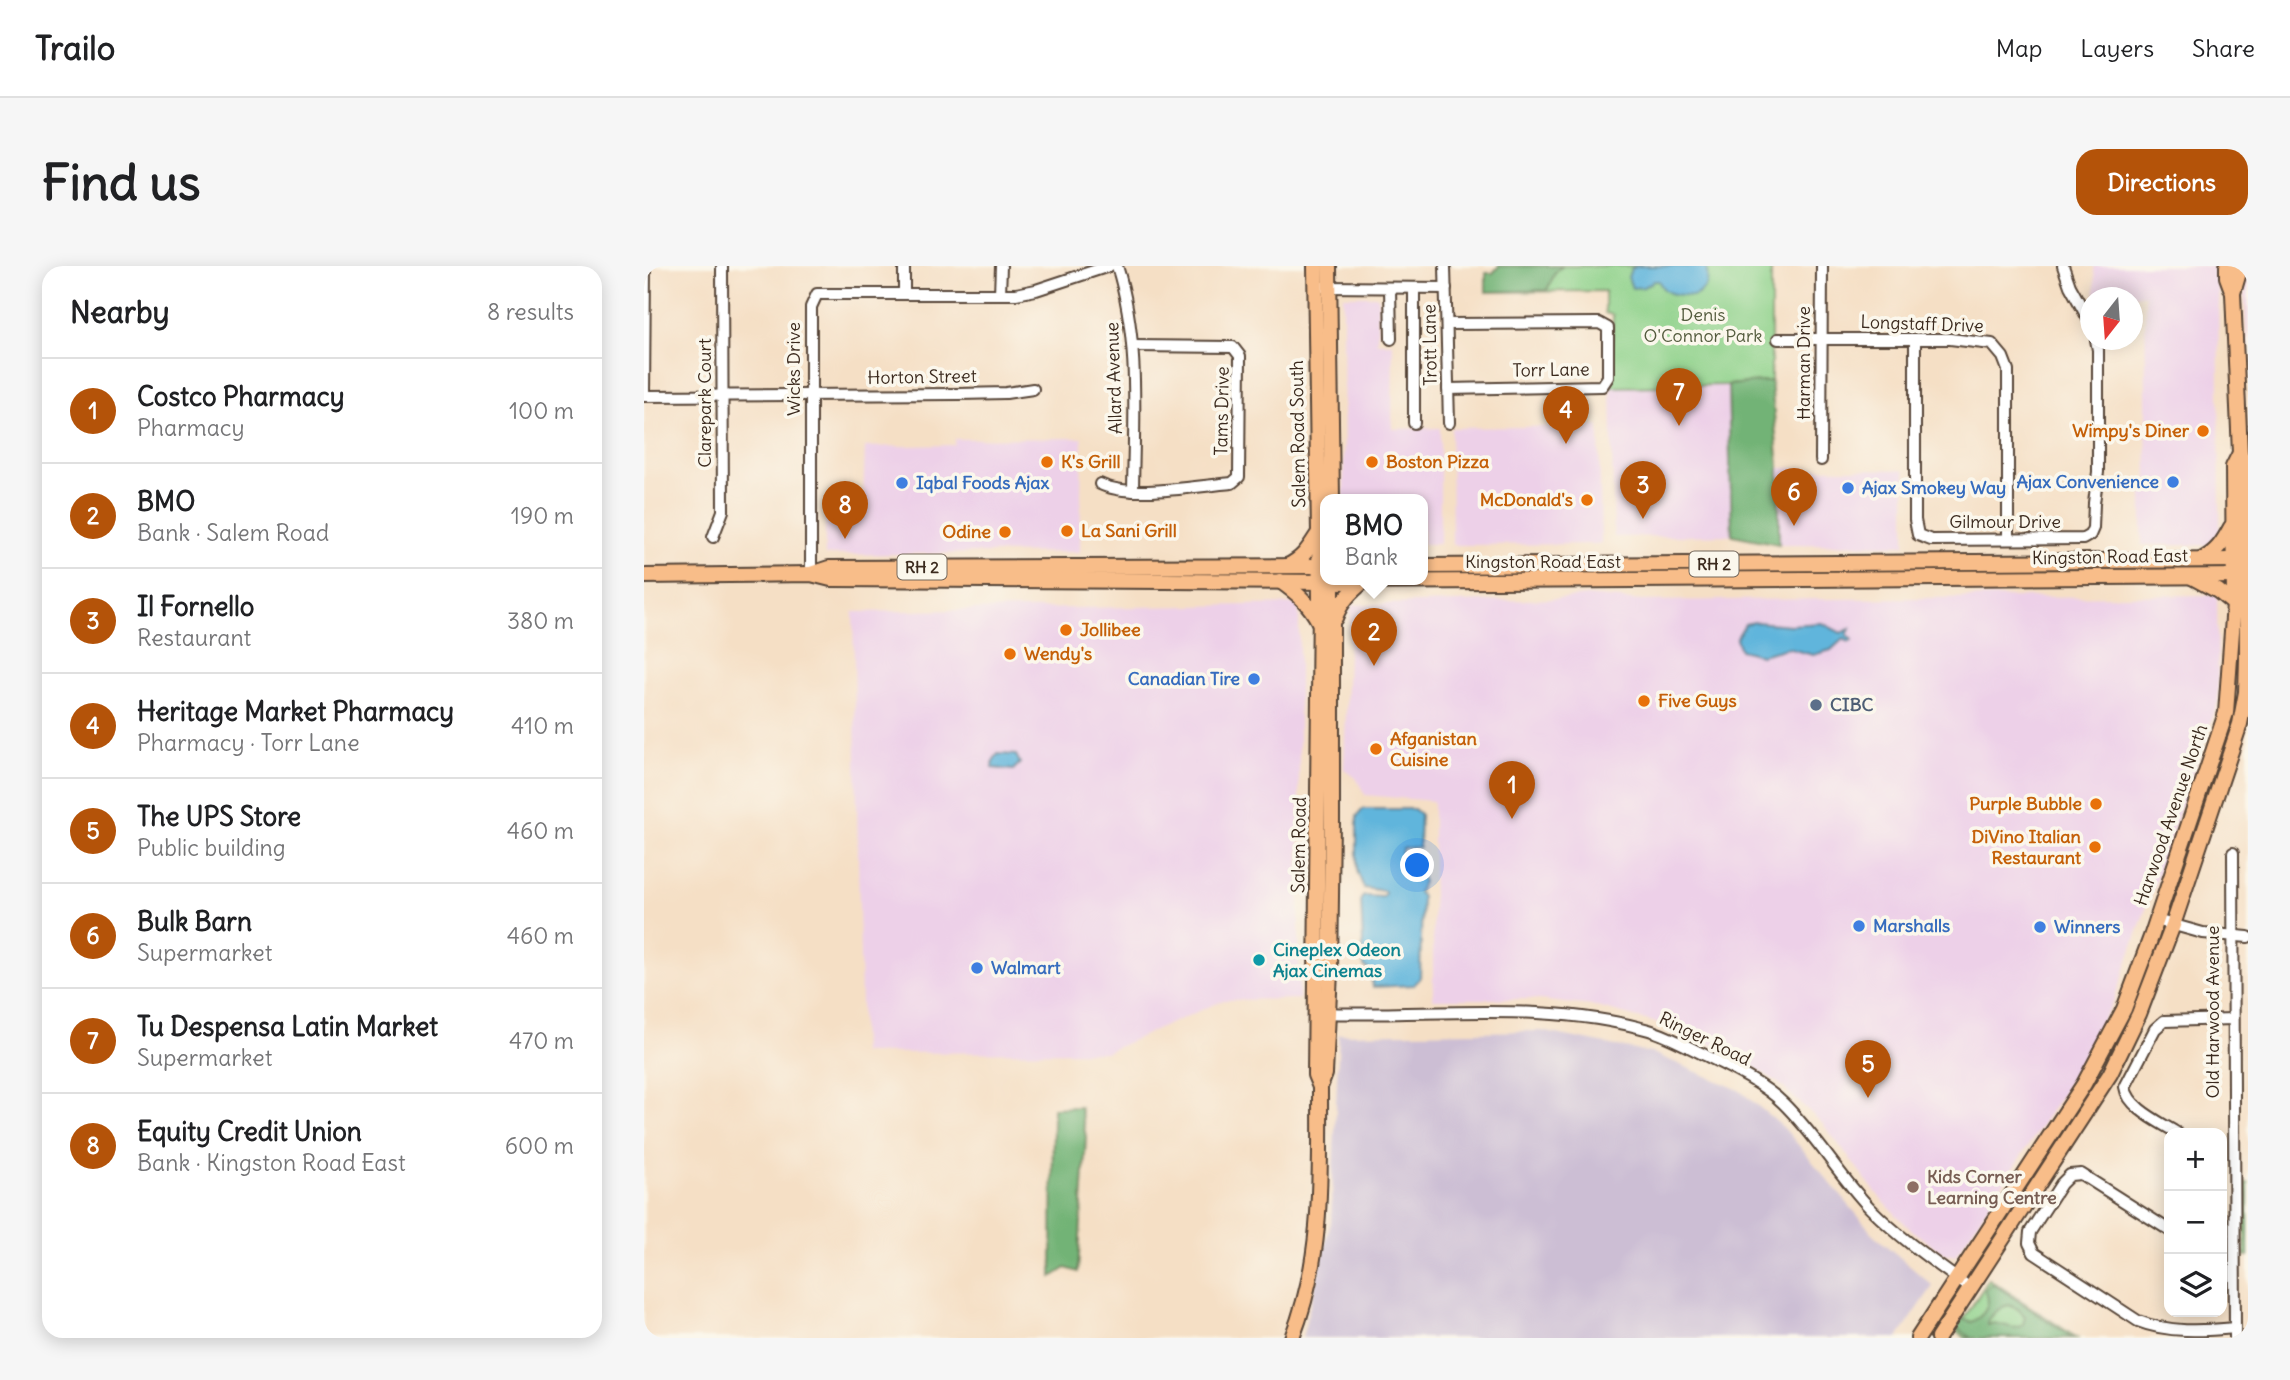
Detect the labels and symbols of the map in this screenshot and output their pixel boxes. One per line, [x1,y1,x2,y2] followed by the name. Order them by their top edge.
[2080,287,2143,350] north arrow
[1644,303,1762,347] park label: Denis O'Connor Park
[1417,304,1442,386] street label: Trott Lane
[1792,306,1815,420] street label: Harman Drive
[1860,310,1984,337] street label: Longstaff Drive
[782,322,805,416] street label: Wicks Drive
[1100,322,1127,435] street label: Allard Avenue
[693,338,716,468] street label: Clarepark Court
[1512,357,1590,382] street label: Torr Lane
[1285,360,1310,508] street label: Salem Road South
[867,364,977,389] street label: Horton Street
[1209,366,1234,456] street label: Tams Drive
[1656,368,1702,426] pin: 7
[1543,386,1589,444] pin: 4
[2072,419,2190,442] place label: Wimpy's Diner
[2195,423,2211,439] marker: Wimpy's Diner
[1061,450,1120,473] place label: K's Grill
[1386,450,1489,473] place label: Boston Pizza
[1039,454,1055,470] marker: K's Grill
[1364,454,1380,470] marker: Boston Pizza
[1620,461,1666,519] pin: 3
[1771,468,1817,526] pin: 6
[2016,470,2159,493] place label: Ajax Convenience
[916,471,1050,494] place label: Iqbal Foods Ajax
[2165,474,2181,490] marker: Ajax Convenience
[894,475,910,491] marker: Iqbal Foods Ajax
[1862,476,2006,499] place label: Ajax Smokey Way
[1840,480,1856,496] marker: Ajax Smokey Way
[822,481,868,539] pin: 8
[1480,488,1573,511] place label: McDonald's
[1579,492,1595,508] marker: McDonald's
[1949,510,2061,533] street label: Gilmour Drive
[1081,519,1177,542] place label: La Sani Grill
[942,520,991,543] place label: Odine
[1059,523,1075,539] marker: La Sani Grill
[997,524,1013,540] marker: Odine
[2032,544,2188,569] street label: Kingston Road East
[1465,550,1621,573] street label: Kingston Road East
[1690,552,1738,576] road number: RH 2
[898,554,946,580] road number: RH 2
[1351,608,1397,666] pin: 2
[1080,618,1141,641] place label: Jollibee
[1058,622,1074,638] marker: Jollibee
[1024,642,1092,665] place label: Wendy's
[1002,646,1018,662] marker: Wendy's
[1128,667,1240,690] place label: Canadian Tire
[1246,671,1262,687] marker: Canadian Tire
[1658,689,1737,712] place label: Five Guys
[1636,693,1652,709] marker: Five Guys
[1830,693,1873,716] place label: CIBC
[1808,697,1824,713] marker: CIBC
[2129,721,2212,909] street label: Harwood Avenue North
[1390,727,1477,771] place label: Afganistan Cuisine
[1368,741,1384,757] marker: Afganistan Cuisine
[1489,761,1535,819] pin: 1
[1969,792,2082,815] place label: Purple Bubble
[1286,796,1311,893] street label: Salem Road
[2088,796,2104,812] marker: Purple Bubble
[1972,825,2082,869] place label: DiVino Italian Restaurant
[2087,839,2103,855] marker: DiVino Italian Restaurant
[1400,848,1434,882] your location
[1873,914,1950,937] place label: Marshalls
[2054,915,2120,938] place label: Winners
[1851,918,1867,934] marker: Marshalls
[2032,919,2048,935] marker: Winners
[2201,926,2224,1098] street label: Old Harwood Avenue
[1273,938,1401,982] place label: Cineplex Odeon Ajax Cinemas
[1251,952,1267,968] marker: Cineplex Odeon Ajax Cinemas
[991,956,1061,979] place label: Walmart
[969,960,985,976] marker: Walmart
[1655,1006,1755,1071] street label: Ringer Road
[1845,1040,1891,1098] pin: 5
[1927,1165,2057,1209] place label: Kids Corner Learning Centre
[1905,1179,1921,1195] marker: Kids Corner Learning Centre

